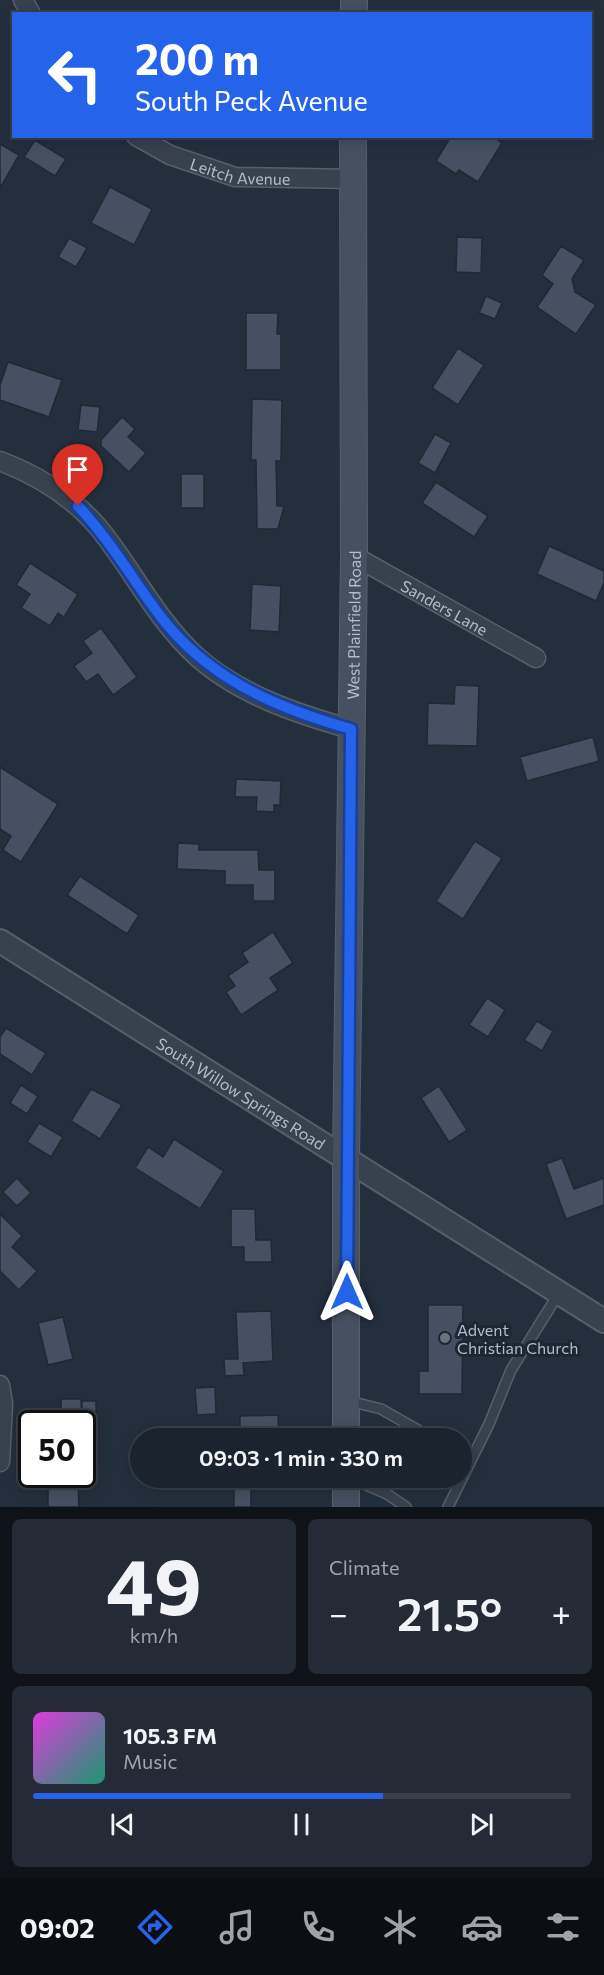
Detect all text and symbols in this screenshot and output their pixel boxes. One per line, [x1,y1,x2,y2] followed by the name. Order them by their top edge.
[135,32,259,84] text: 200 m
[36,36,114,114] icon: left
[135,84,368,117] text: South Peck Avenue
[188,153,290,187] street label: Leitch Avenue
[52,444,103,506] pin
[61,453,94,486] icon: arrive
[343,551,364,700] street label: West Plainfield Road
[398,575,491,639] street label: Sanders Lane
[153,1033,329,1153] street label: South Willow Springs Road
[315,1260,379,1324] position arrow
[457,1320,578,1357] place label: Advent Christian Church
[438,1331,452,1345] marker: Advent Christian Church
[18,1410,96,1488] speed limit sign: 50
[199,1444,403,1471] text: 09:03 · 1 min · 330 m
[106,1536,202,1631] text: 49
[329,1555,399,1579] text: Climate
[397,1585,502,1640] text: 21.5°
[329,1592,348,1633] text: −
[552,1592,571,1633] text: +
[130,1623,178,1647] text: km/h
[123,1722,217,1749] text: 105.3 FM
[123,1749,177,1773] text: Music
[106,1808,139,1841] icon: previous
[285,1808,318,1841] icon: pause
[465,1808,498,1841] icon: next
[134,1906,176,1948] icon: directions
[216,1906,258,1948] icon: music
[297,1906,339,1948] icon: phone
[379,1906,421,1948] icon: climate
[461,1906,503,1948] icon: car
[542,1906,584,1948] icon: filters
[20,1911,95,1944] text: 09:02

